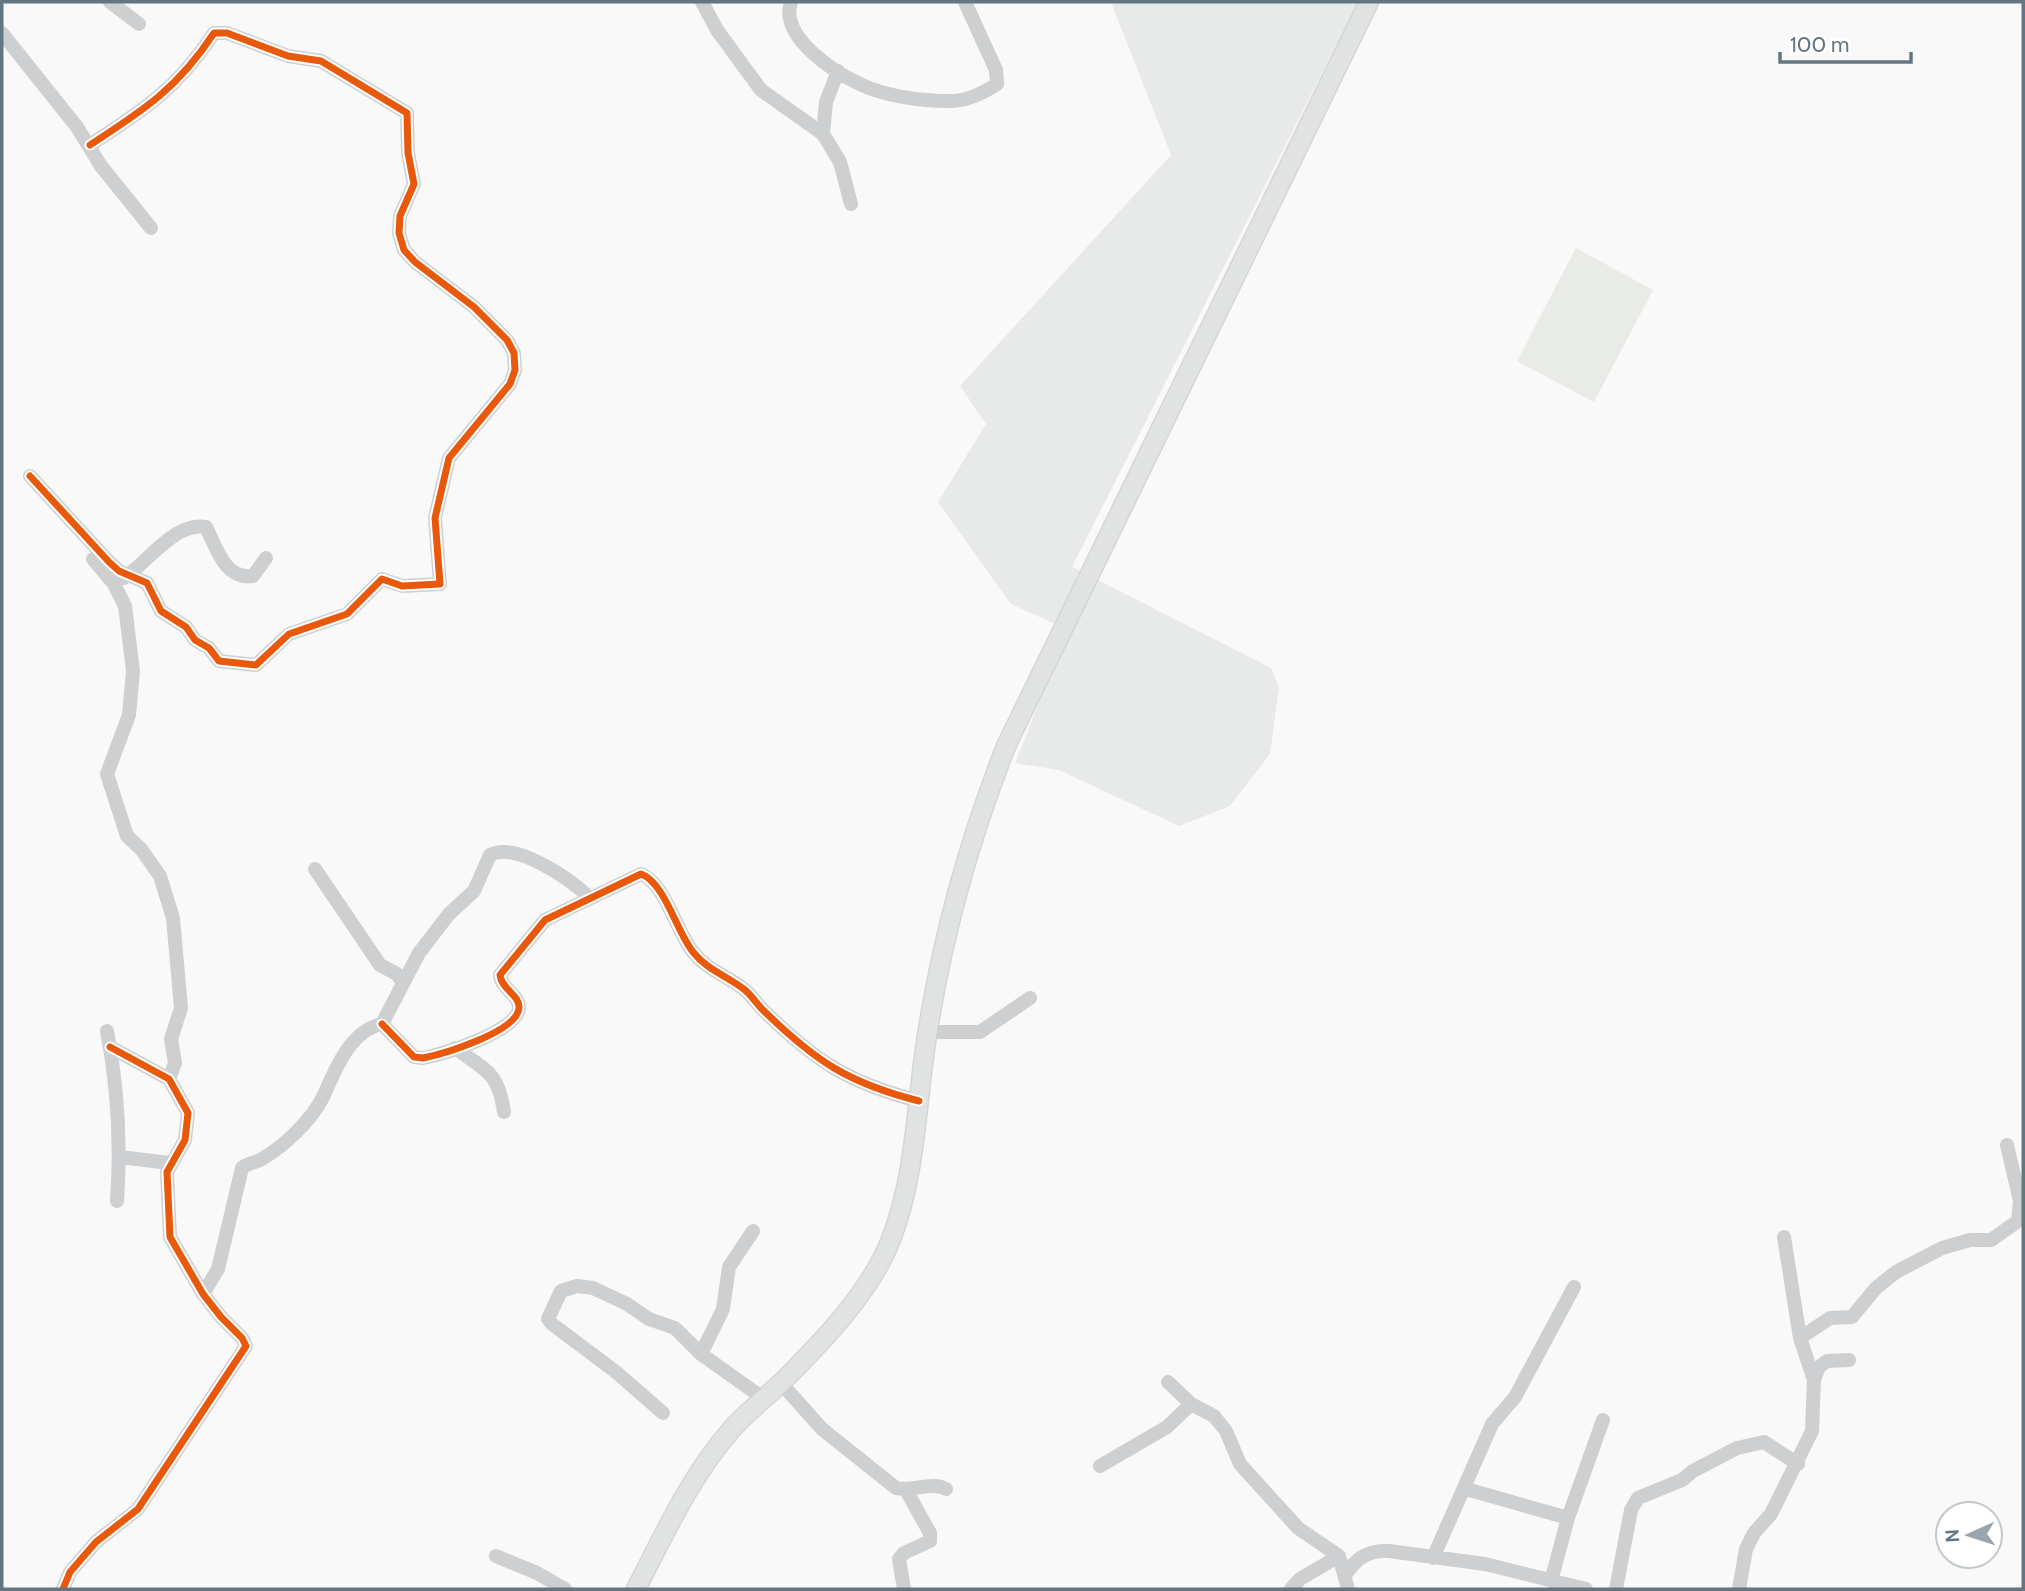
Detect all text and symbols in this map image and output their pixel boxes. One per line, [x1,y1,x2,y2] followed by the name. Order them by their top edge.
[1780,21,1911,65] scale bar
[1790,32,1849,57] text: 100 m
[1934,1500,2004,1570] north arrow
[1941,1529,1964,1543] text: N

